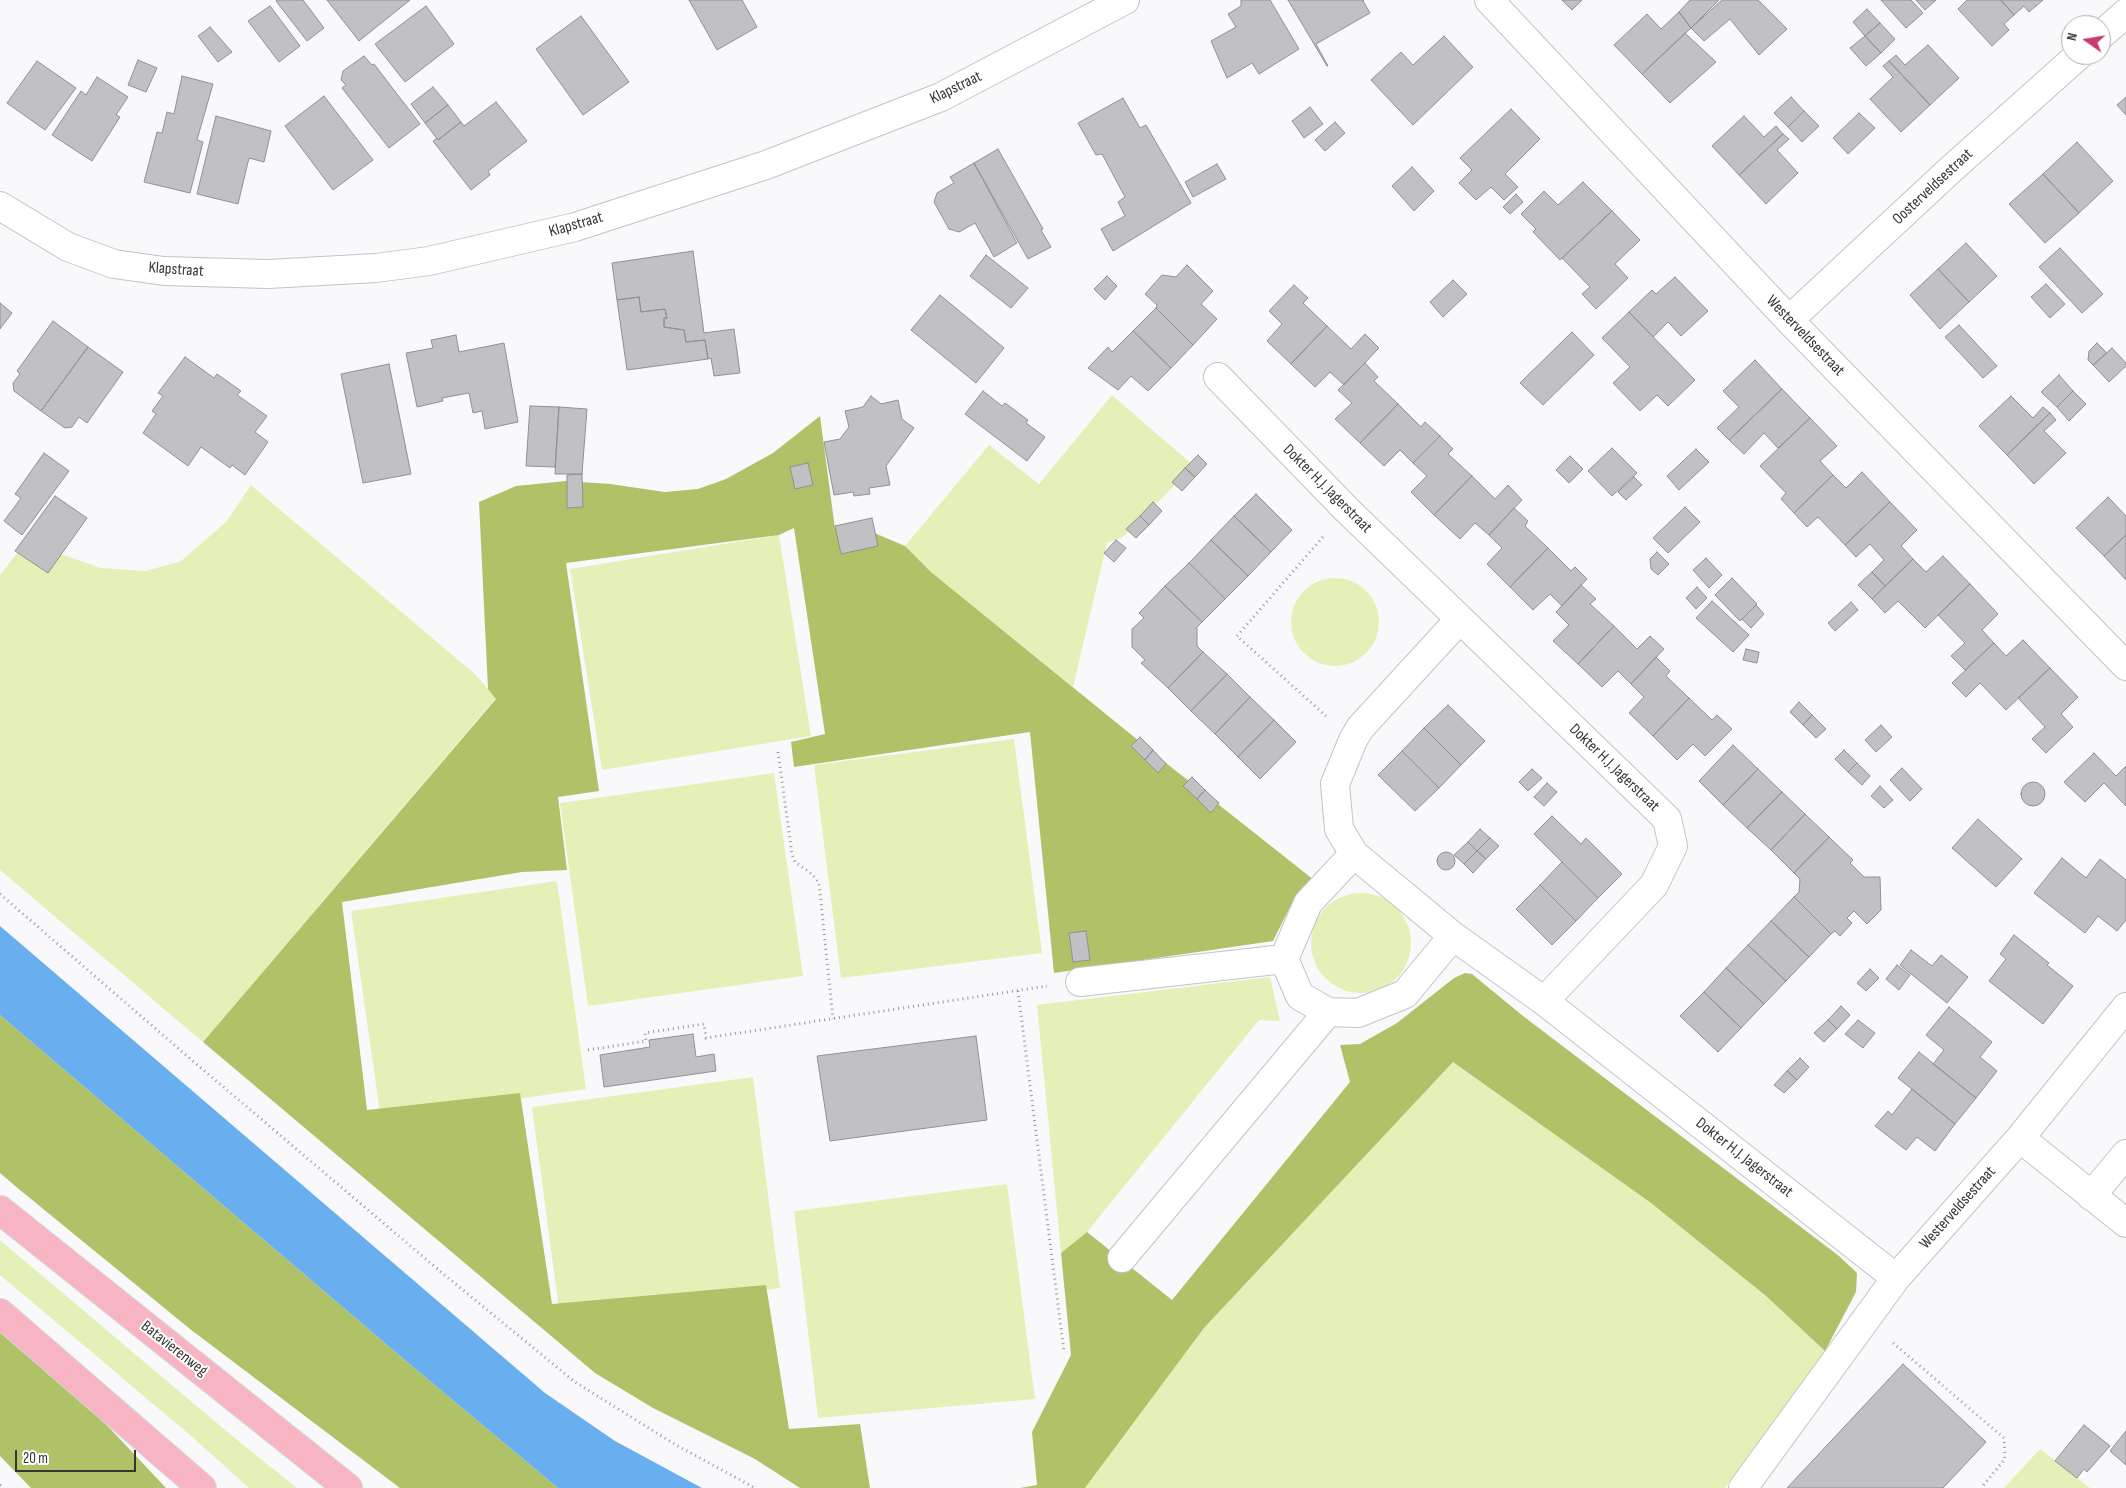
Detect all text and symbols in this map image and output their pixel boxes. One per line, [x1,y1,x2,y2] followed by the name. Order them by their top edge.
[2061,15,2111,65] north arrow
[2063,31,2081,42] text: N
[927,67,985,109] street label: Klapstraat
[1889,145,1977,229] street label: Oosterveldsestraat
[547,208,605,242] street label: Klapstraat
[148,258,204,282] street label: Klapstraat
[1762,292,1848,380] street label: Westerveldsestraat
[1279,441,1375,537] street label: Dokter H.J. Jagerstraat
[1565,720,1663,816] street label: Dokter H.J. Jagerstraat
[1692,1114,1796,1202] street label: Dokter H.J. Jagerstraat
[1916,1163,2000,1253] street label: Westerveldsestraat
[137,1317,211,1381] street label: Batavierenweg
[18,1440,139,1472] scale bar
[23,1449,48,1468] text: 20 m

